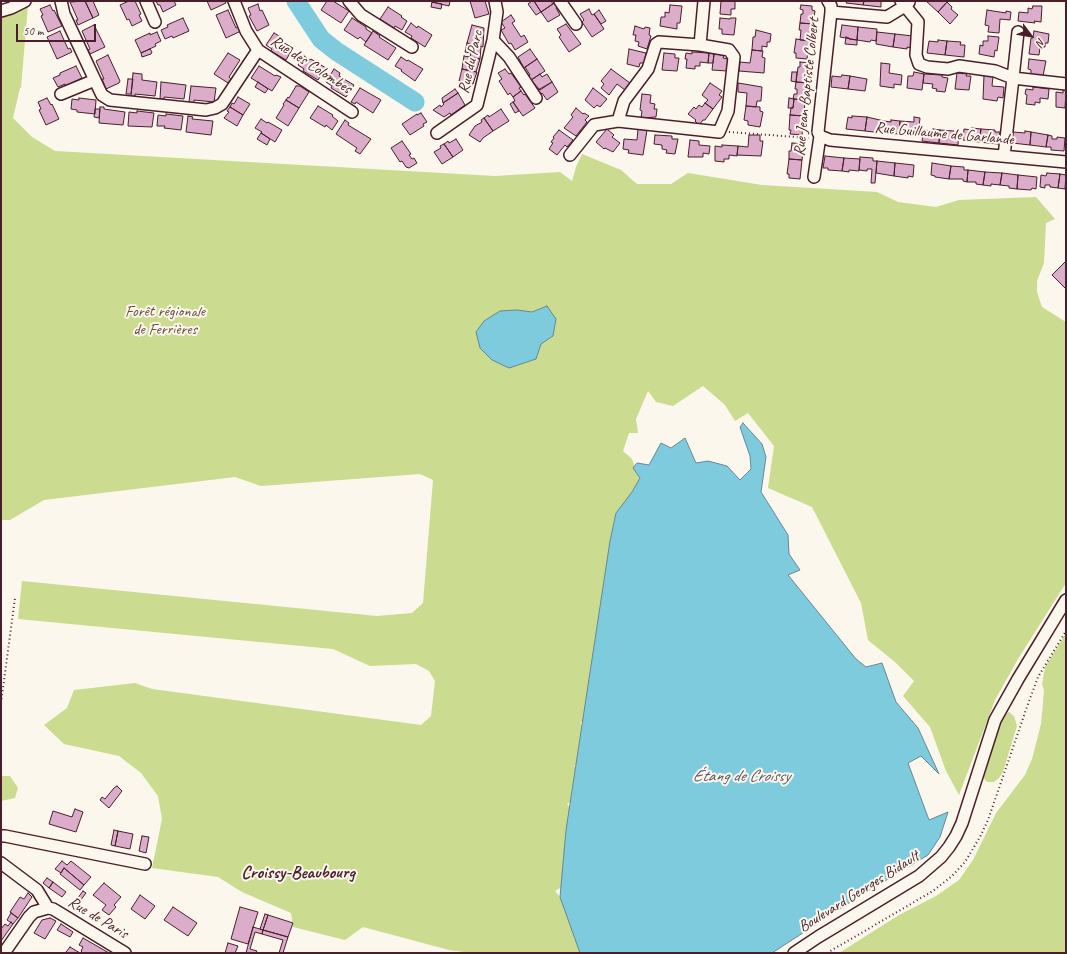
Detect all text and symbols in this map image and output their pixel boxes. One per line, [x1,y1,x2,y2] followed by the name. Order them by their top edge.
[18,16,98,42] scale bar
[1011,16,1051,56] north arrow
[790,17,824,157] street label: Rue Jean Baptiste Colbert
[23,23,43,39] text: 50 m
[454,29,488,95] street label: Rue du Parc
[267,32,355,98] street label: Rue des Colombes
[1033,36,1049,49] text: N
[874,118,1014,150] street label: Rue Guillaume de Garlande
[125,302,205,340] park label: Forêt régionale de Ferrières
[692,767,790,787] water label: Étang de Croissy
[795,847,923,937] street label: Boulevard Georges Bidault
[241,862,355,884] district label: Croissy-Beaubourg
[65,893,131,943] street label: Rue de Paris

